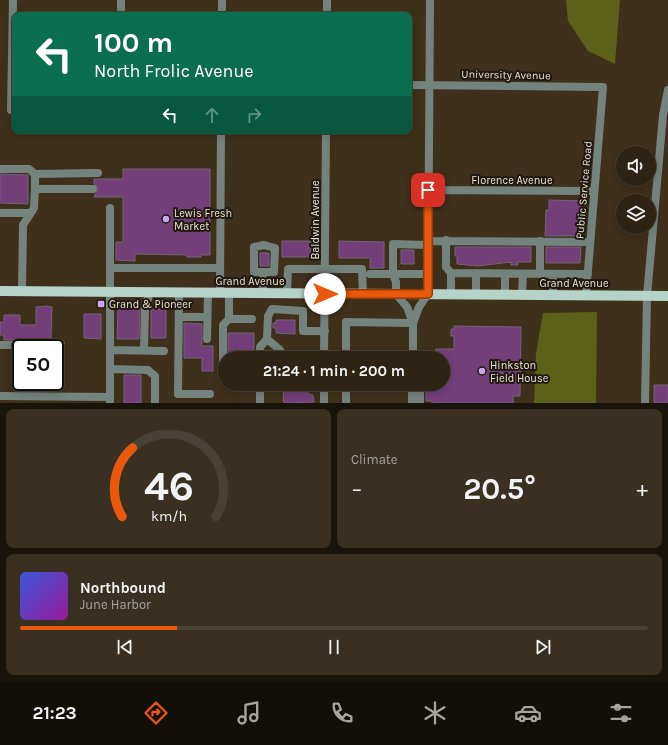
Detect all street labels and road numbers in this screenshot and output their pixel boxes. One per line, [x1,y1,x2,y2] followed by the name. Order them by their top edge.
[461,68,551,82] street label: University Avenue
[573,140,595,240] street label: Public Service Road
[471,174,553,187] street label: Florence Avenue
[309,180,322,260] street label: Baldwin Avenue
[215,275,285,288] street label: Grand Avenue
[539,277,609,290] street label: Grand Avenue

